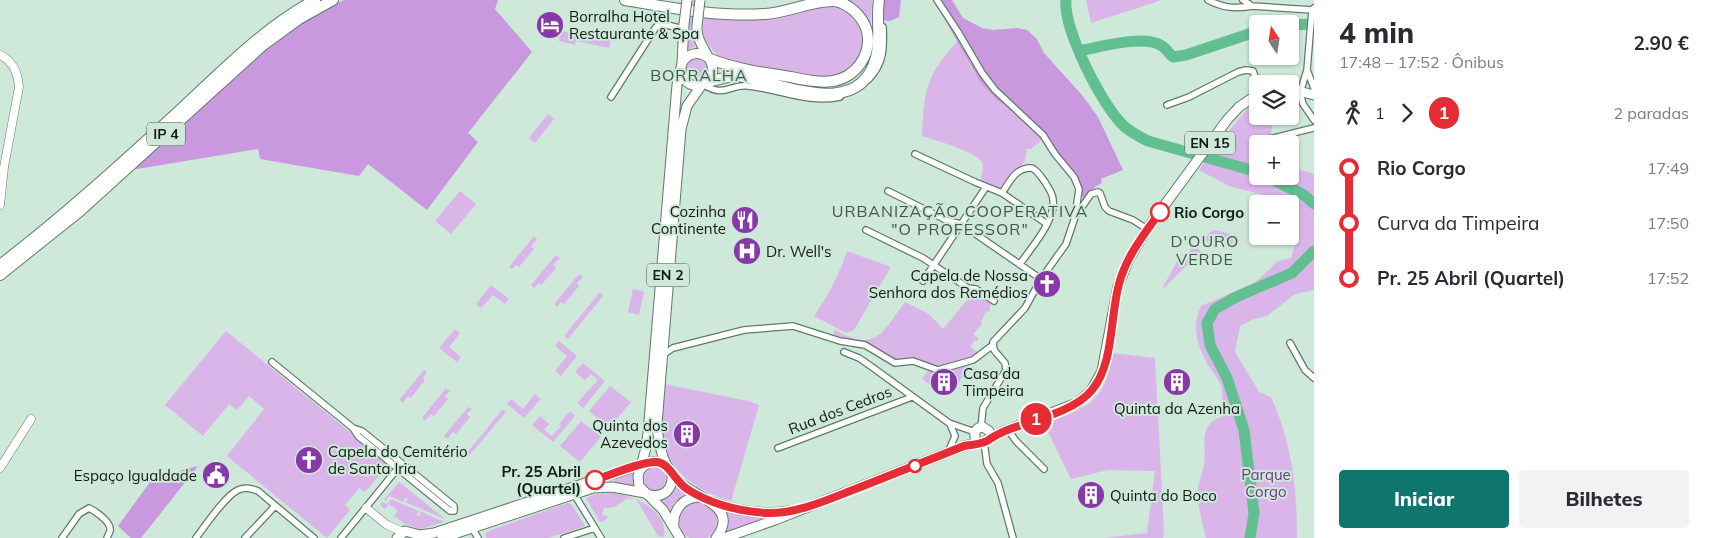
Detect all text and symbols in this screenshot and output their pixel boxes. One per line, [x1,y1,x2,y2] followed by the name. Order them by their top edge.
[569,7,699,43] place label: Borralha Hotel Restaurante & Spa
[535,10,565,40] hotel icon: Borralha Hotel Restaurante & Spa
[1249,15,1299,65] north arrow
[1249,15,1299,245] map controls
[1339,15,1414,50] text: 4 min
[1633,31,1689,55] text: 2.90 €
[1339,52,1504,72] text: 17:48 – 17:52 · Ônibus
[650,65,748,85] district label: BORRALHA
[1249,75,1299,125] button: layers
[1339,99,1367,127] icon: walk
[1393,99,1421,127] icon: forward
[1439,101,1449,124] text: 1
[1375,103,1385,123] text: 1
[1614,103,1689,123] text: 2 paradas
[147,122,185,146] road number: IP 4
[1185,132,1235,154] road number: EN 15
[1249,135,1299,185] button: +
[1377,156,1466,180] text: Rio Corgo
[1647,158,1689,178] text: 17:49
[1249,195,1299,245] button: −
[832,201,1088,239] district label: URBANIZAÇÃO COOPERATIVA "O PROFESSOR"
[651,202,726,238] place label: Cozinha Continente
[1150,202,1170,222] marker: Rio Corgo
[1174,203,1244,222] place label: Rio Corgo
[730,205,760,235] restaurant icon: Cozinha Continente
[1377,211,1539,235] text: Curva da Timpeira
[1647,213,1689,233] text: 17:50
[1171,231,1239,269] district label: D'OURO VERDE
[732,236,762,266] hospital icon: Dr. Well's
[766,242,832,261] place label: Dr. Well's
[647,264,689,286] road number: EN 2
[869,266,1028,302] place label: Capela de Nossa Senhora dos Remédios
[1377,266,1565,290] text: Pr. 25 Abril (Quartel)
[1647,268,1689,288] text: 17:52
[1032,269,1062,299] church icon: Capela de Nossa Senhora dos Remédios
[963,364,1024,400] place label: Casa da Timpeira
[929,367,959,397] building icon: Casa da Timpeira
[1162,367,1192,397] building icon: Quinta da Azenha
[786,382,894,438] street label: Rua dos Cedros
[1114,399,1240,418] place label: Quinta da Azenha
[1020,403,1052,435] line badge: 1
[1031,407,1041,430] text: 1
[592,416,668,452] place label: Quinta dos Azevedos
[672,419,702,449] building icon: Quinta dos Azevedos
[328,442,468,478] place label: Capela do Cemitério de Santa Iria
[294,445,324,475] church icon: Capela do Cemitério de Santa Iria
[908,459,922,473] unlabelled marker
[201,460,231,490] public building icon: Espaço Igualdade
[501,462,581,498] place label: Pr. 25 Abril (Quartel)
[1241,465,1291,501] park label: Parque Corgo
[74,466,197,485] place label: Espaço Igualdade
[585,470,605,490] marker: Pr. 25 Abril (Quartel)
[1339,470,1509,528] button: Iniciar
[1519,470,1689,528] button: Bilhetes
[1076,480,1106,510] building icon: Quinta do Boco
[1110,486,1217,505] place label: Quinta do Boco

